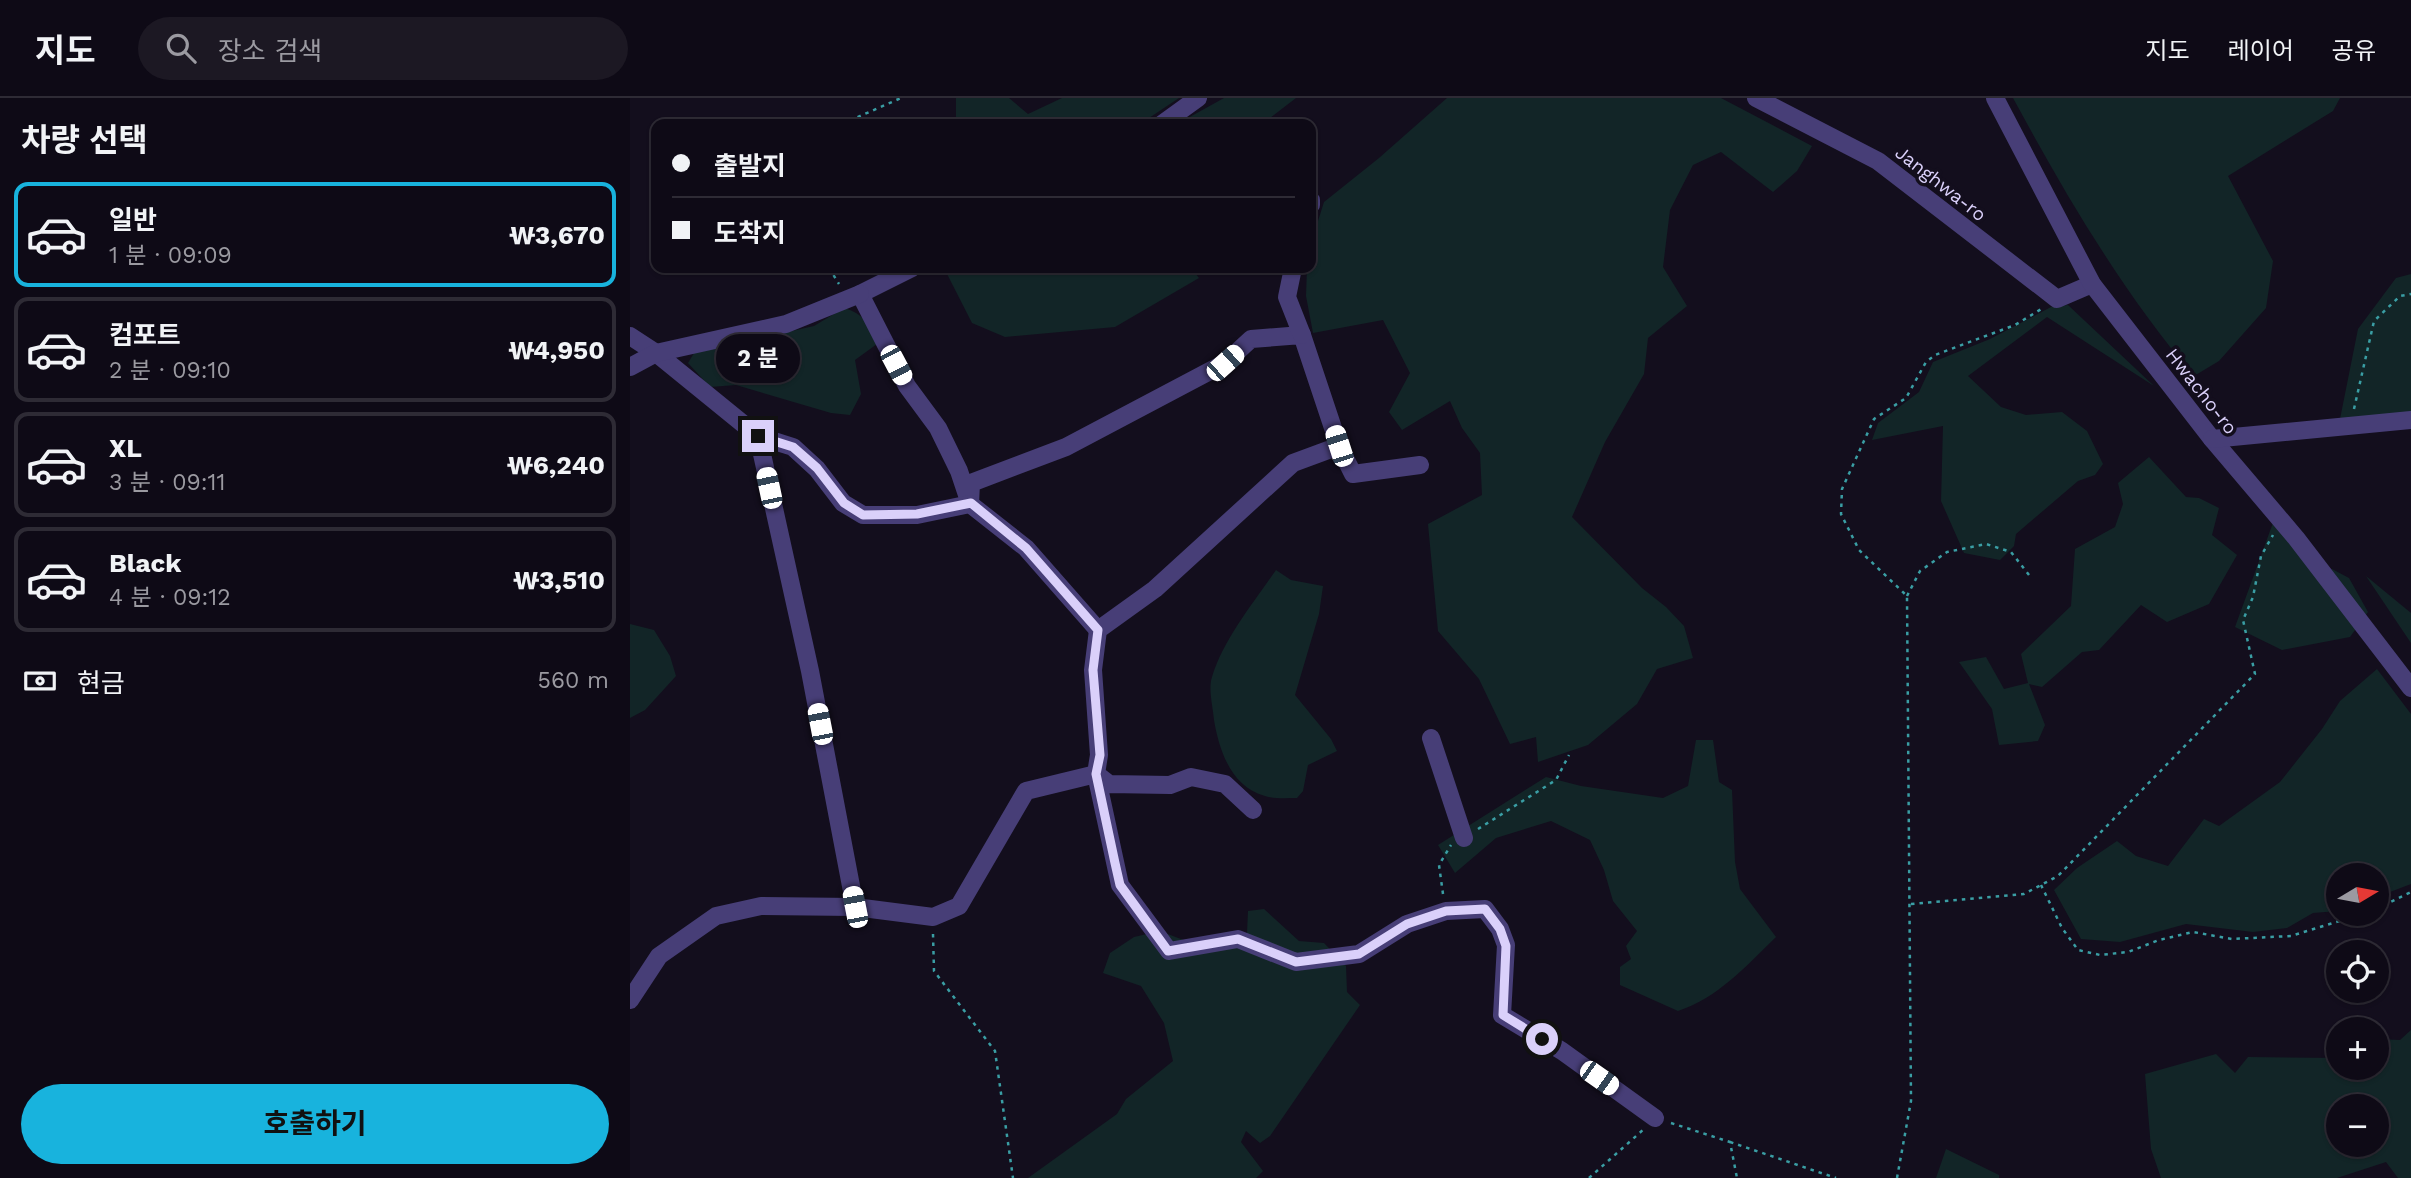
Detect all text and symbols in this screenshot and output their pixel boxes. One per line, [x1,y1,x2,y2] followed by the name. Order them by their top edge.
[138,17,628,80] search box
[162,29,200,67] icon: search
[35,31,96,70] text: 지도
[218,36,322,66] text: 장소 검색
[2145,37,2190,65] text: 지도
[2228,37,2294,65] text: 레이어
[2332,37,2376,65] text: 공유
[21,121,148,159] text: 차량 선택
[1891,141,1991,226] street label: Janghwa-ro
[714,151,786,181] text: 출발지
[25,203,88,266] icon: car
[109,205,157,235] text: 일반
[714,218,786,248] text: 도착지
[509,220,605,250] text: ₩3,670
[109,242,232,269] text: 1 분 · 09:09
[25,318,88,381] icon: car
[109,320,181,350] text: 컴포트
[716,334,800,384] callout: 2 분
[508,335,605,365] text: ₩4,950
[1203,341,1248,385] car
[877,342,916,388] car
[2161,344,2242,439] street label: Hwacho-ro
[737,345,779,372] text: 2 분
[109,357,231,384] text: 2 분 · 09:10
[742,420,774,452] route end
[1323,423,1356,469] car
[25,433,88,496] icon: car
[109,433,142,463] text: XL
[507,450,605,480] text: ₩6,240
[755,465,784,511] car
[109,469,226,496] text: 3 분 · 09:11
[25,548,88,611] icon: car
[109,548,181,578] text: Black
[513,565,605,595] text: ₩3,510
[109,584,231,611] text: 4 분 · 09:12
[21,662,59,700] icon: cash
[538,667,609,694] text: 560 m
[77,668,125,698] text: 현금
[806,701,835,747] car
[2326,863,2389,926] north arrow
[2326,863,2389,1157] map controls
[841,884,870,930] car
[2326,940,2389,1003] button: locate
[2326,1017,2389,1080] button: +
[1526,1023,1558,1055] route start
[1576,1057,1623,1099] car
[21,1084,609,1164] button: 호출하기
[2326,1094,2389,1157] button: −

